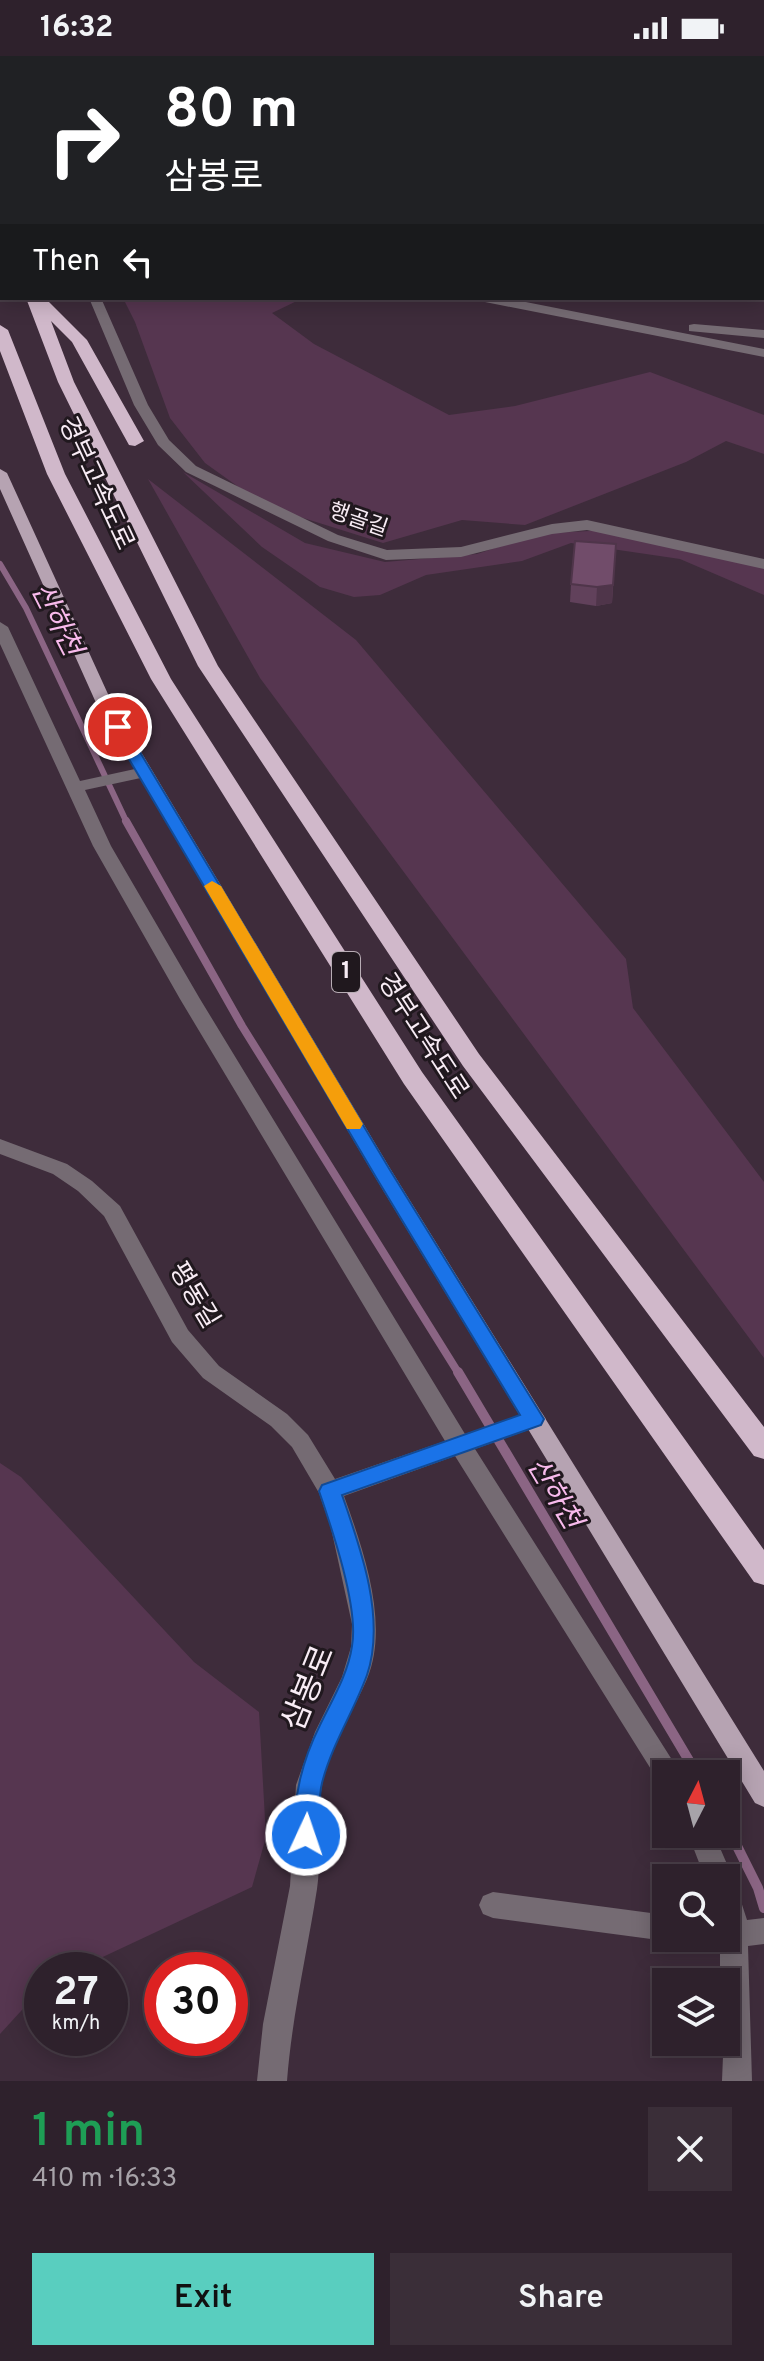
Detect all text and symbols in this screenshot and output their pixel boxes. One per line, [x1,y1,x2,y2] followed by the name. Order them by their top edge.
[40,10,113,47] text: 16:32
[164,77,298,147] text: 80 m
[32,88,136,192] icon: right
[164,156,263,202] text: 삼봉로
[116,240,160,284] icon: left
[32,244,100,281] text: Then
[50,412,140,556] street label: 경부고속도로
[325,498,391,544] street label: 행골길
[21,577,90,665] water label: 산하천
[84,693,152,761] pin
[96,705,140,749] icon: arrive
[332,952,360,992] road number: 1
[369,968,475,1106] street label: 경부고속도로
[160,1257,226,1335] street label: 평동길
[518,1452,590,1539] water label: 산하천
[275,1641,345,1737] street label: 삼봉로
[652,1760,740,1848] north arrow
[652,1760,740,2056] map controls
[264,1793,348,1877] position arrow
[652,1864,740,1952] button: search
[144,1952,248,2056] speed limit sign: 30
[652,1968,740,2056] button: layers
[53,1969,99,2019] text: 27
[52,2011,100,2037] text: km/h
[32,2103,145,2163] text: 1 min
[648,2107,732,2191] button: close
[32,2163,177,2196] text: 410 m · 16:33
[32,2253,374,2345] button: Exit
[390,2253,732,2345] button: Share

